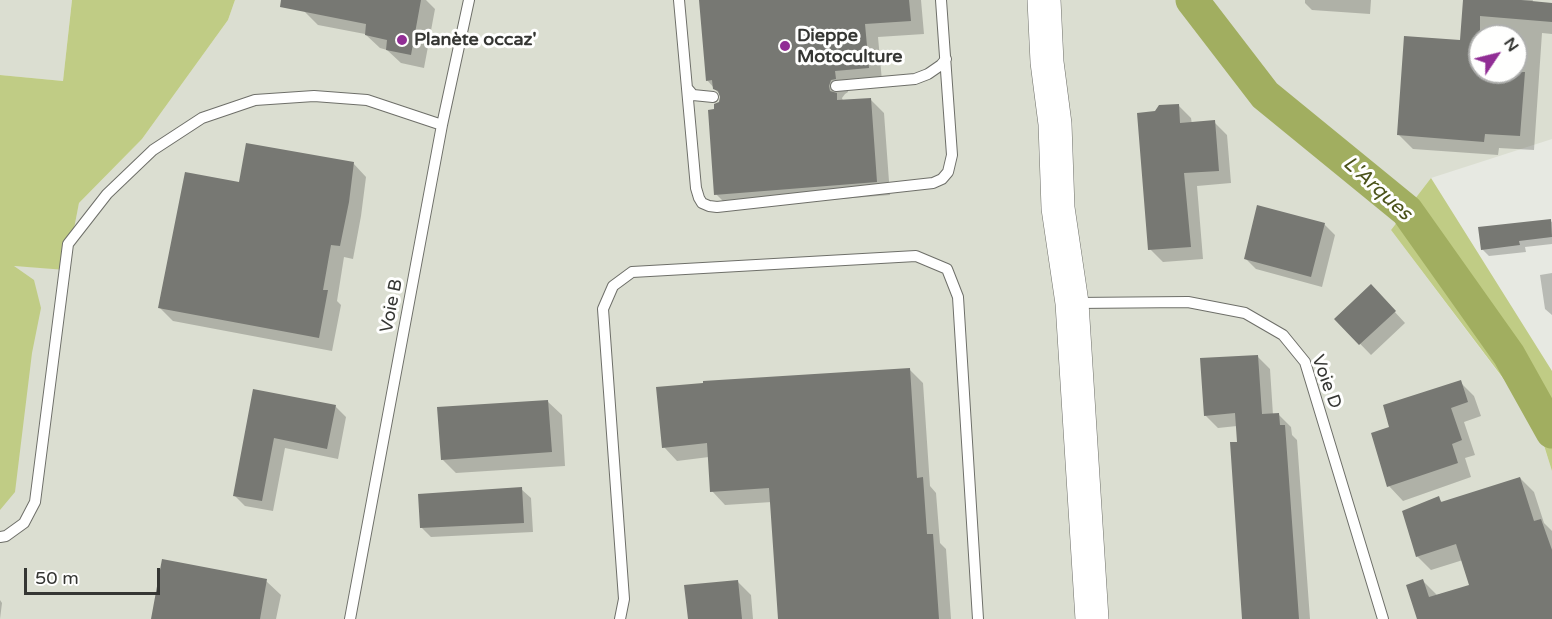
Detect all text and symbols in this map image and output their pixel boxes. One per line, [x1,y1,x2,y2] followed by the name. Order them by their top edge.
[1468,24,1528,84] north arrow
[797,25,902,68] place label: Dieppe Motoculture
[414,29,536,51] place label: Planète occaz'
[395,33,409,47] marker: Planète occaz'
[1499,34,1523,56] text: N
[778,39,792,53] marker: Dieppe Motoculture
[1338,152,1416,226] water label: L'Arques
[376,277,408,335] street label: Voie B
[1306,352,1346,412] street label: Voie D
[27,556,164,594] scale bar
[35,567,79,589] text: 50 m

